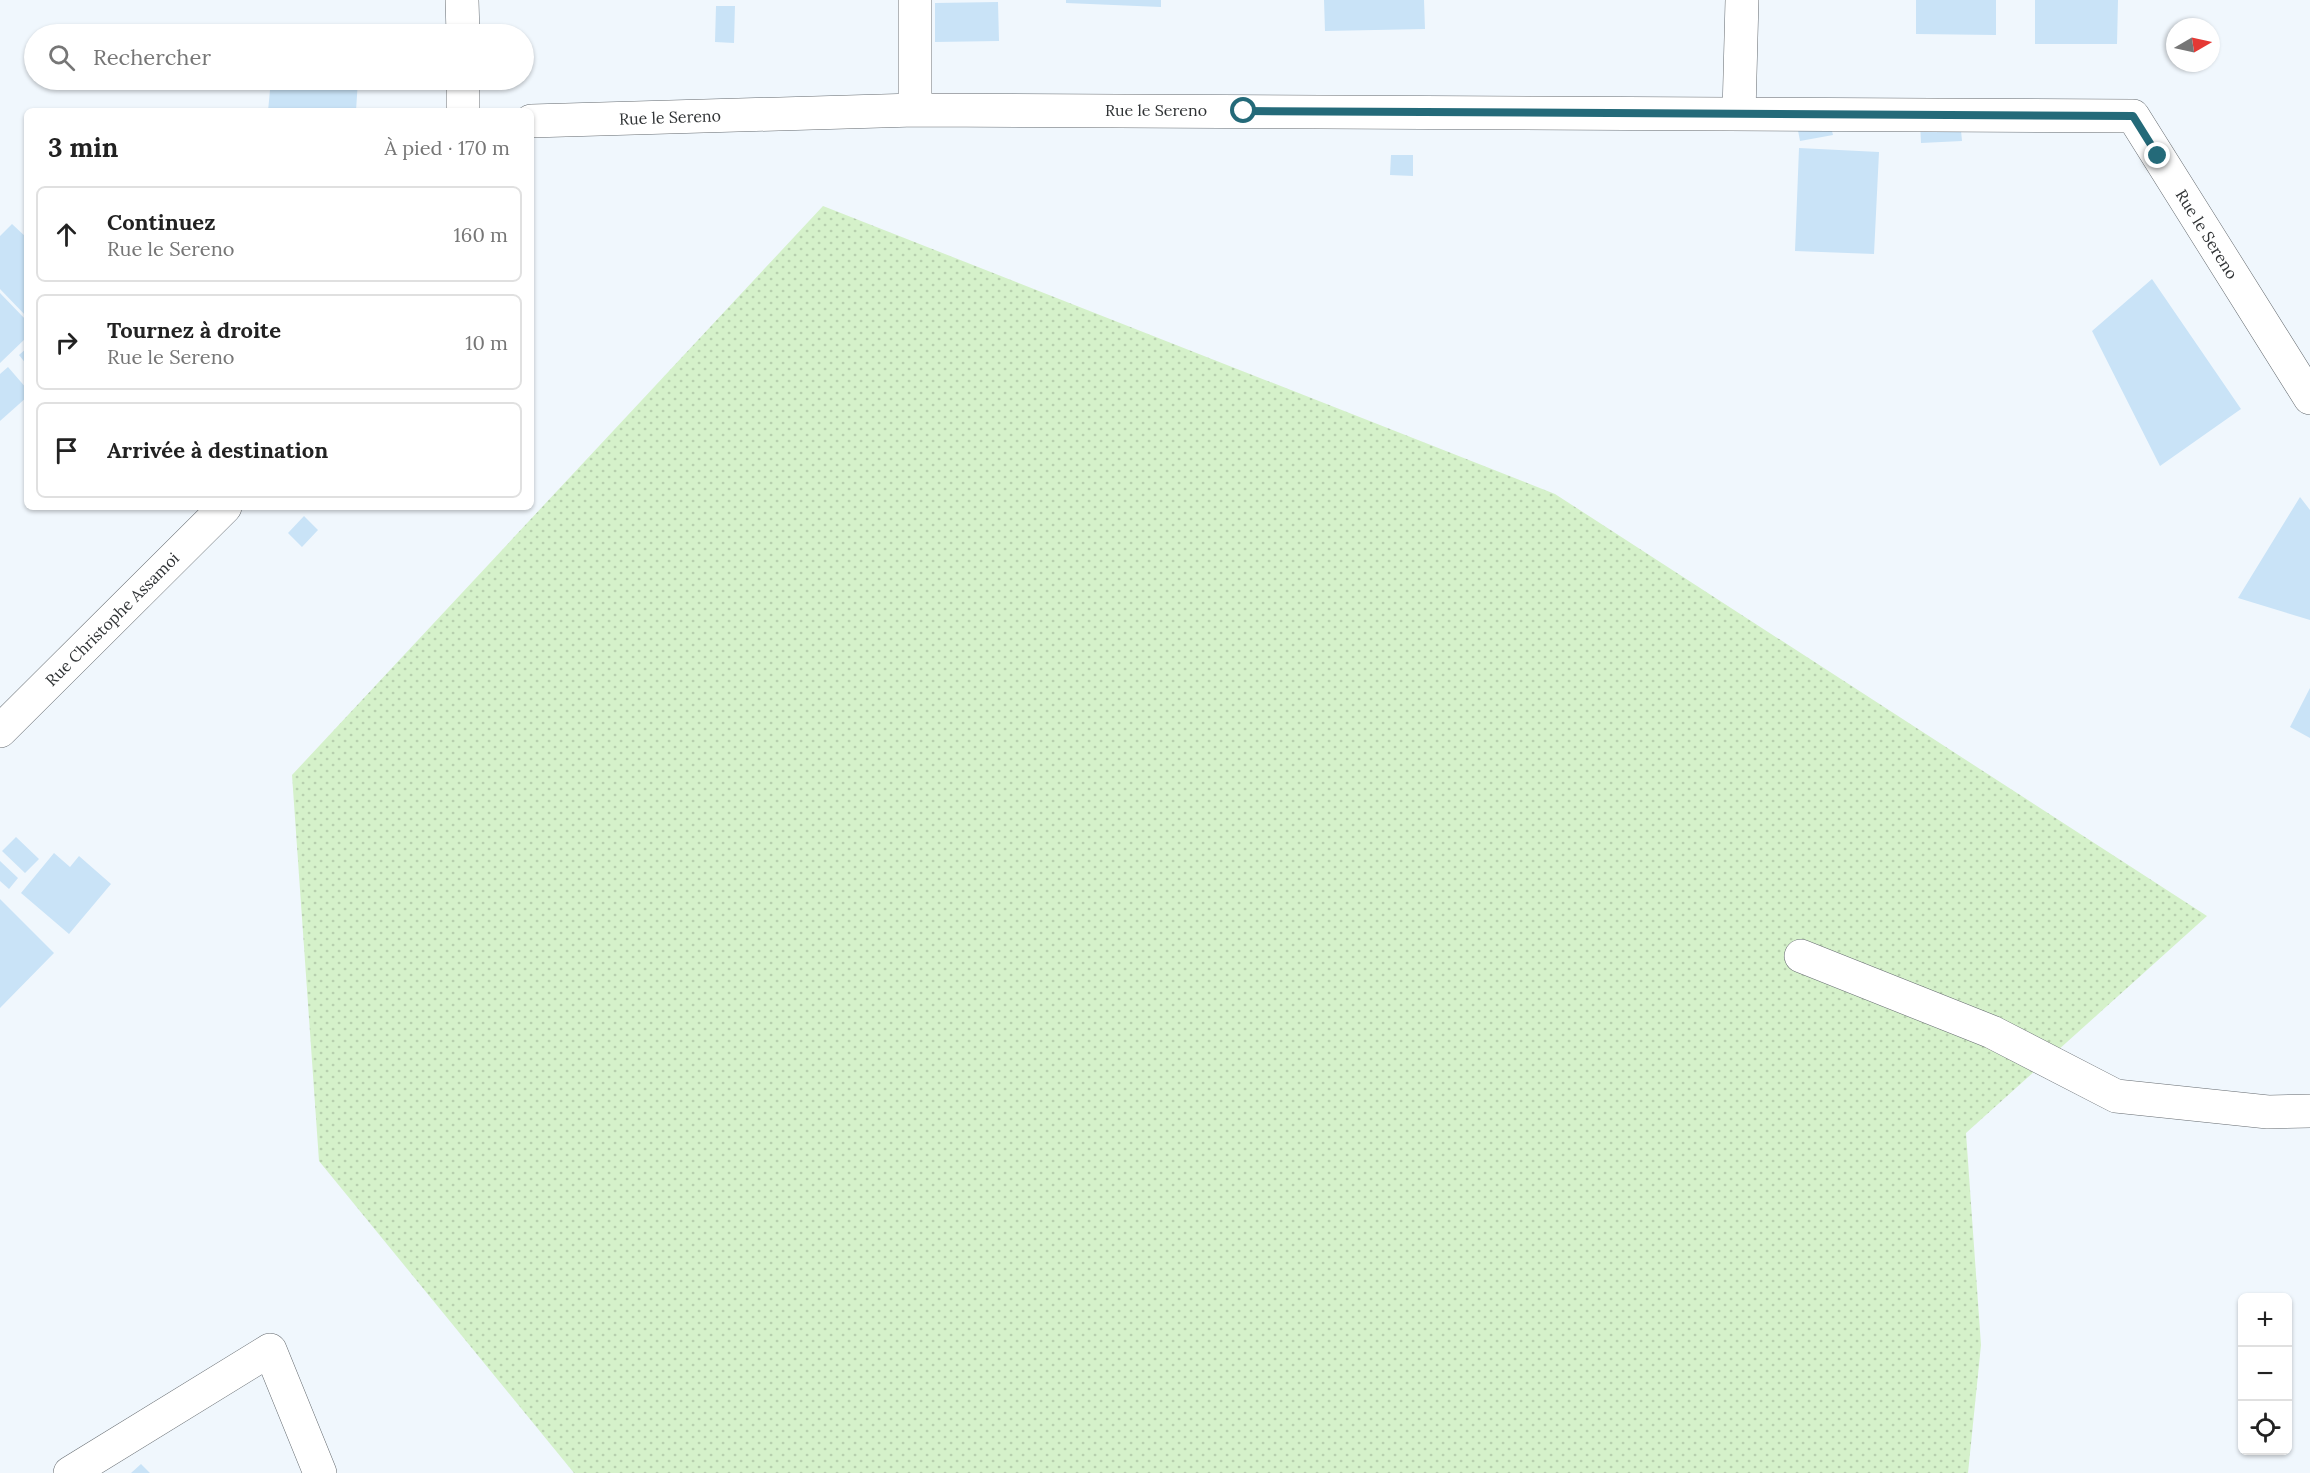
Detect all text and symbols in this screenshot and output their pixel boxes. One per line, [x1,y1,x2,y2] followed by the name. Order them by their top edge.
[2166,18,2220,72] north arrow
[24,24,534,90] search box
[45,41,78,74] icon: search
[93,43,211,71] text: Rechercher
[1230,97,1256,123] route start
[1105,100,1207,120] street label: Rue le Sereno
[619,105,721,129] street label: Rue le Sereno
[48,131,118,164] text: 3 min
[384,135,510,160] text: À pied · 170 m
[2144,142,2170,168] route end
[2171,185,2243,283] street label: Rue le Sereno
[107,208,215,236] text: Continuez
[50,218,83,251] icon: ahead
[454,222,508,247] text: 160 m
[107,236,235,261] text: Rue le Sereno
[107,316,281,344] text: Tournez à droite
[50,326,83,359] icon: right
[465,330,508,355] text: 10 m
[107,344,235,369] text: Rue le Sereno
[50,434,83,467] icon: arrive
[107,436,328,464] text: Arrivée à destination
[41,548,183,690] street label: Rue Christophe Assamoi
[2238,1293,2292,1455] map controls
[2238,1293,2292,1347] button: +
[2238,1347,2292,1401] button: −
[2238,1401,2292,1455] button: locate

